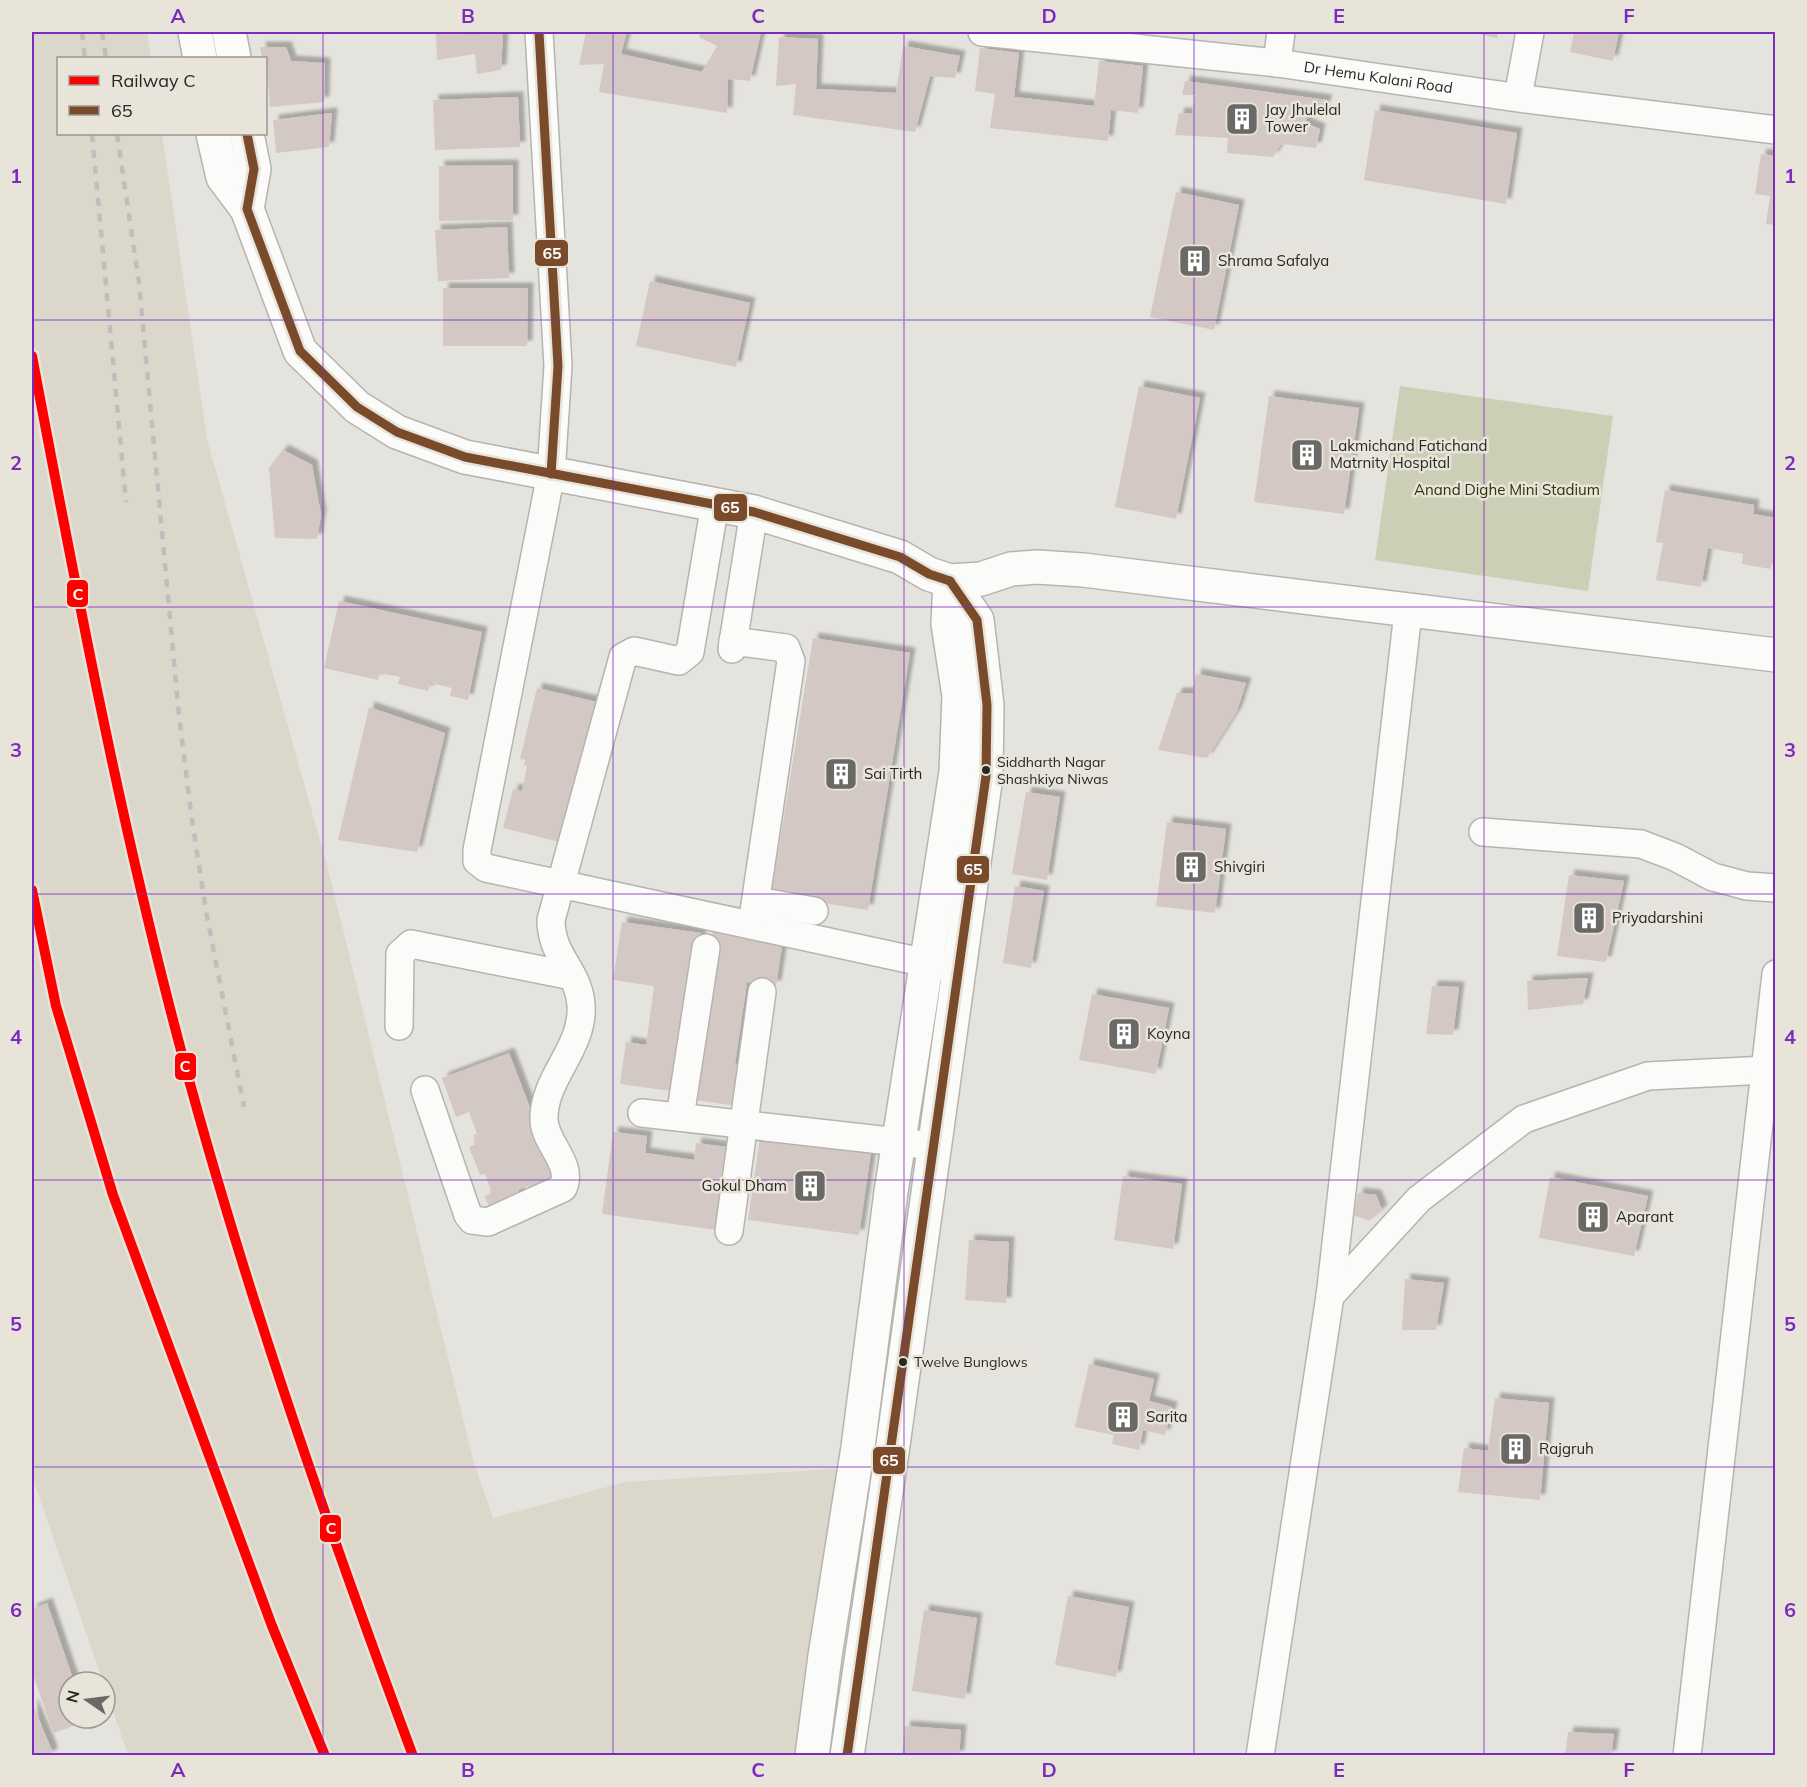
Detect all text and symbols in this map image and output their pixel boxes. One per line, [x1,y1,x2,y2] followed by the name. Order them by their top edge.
[171,3,186,28] text: A
[461,3,475,28] text: B
[751,3,765,28] text: C
[1041,3,1057,28] text: D
[1333,3,1345,28] text: E
[1623,3,1635,28] text: F
[57,57,267,135] legend
[1303,57,1454,97] street label: Dr Hemu Kalani Road
[111,69,196,92] text: Railway C
[111,99,133,122] text: 65
[1265,100,1341,136] place label: Jay Jhulelal Tower
[1224,101,1260,137] building icon: Jay Jhulelal Tower
[10,163,22,188] text: 1
[1784,163,1796,188] text: 1
[534,239,569,267] line badge: 65
[542,243,562,263] text: 65
[1177,243,1213,279] building icon: Shrama Safalya
[1218,251,1329,270] place label: Shrama Safalya
[1330,436,1488,472] place label: Lakmichand Fatichand Matrnity Hospital
[1289,437,1325,473] building icon: Lakmichand Fatichand Matrnity Hospital
[10,450,22,475] text: 2
[1784,450,1796,475] text: 2
[1414,480,1600,499] park label: Anand Dighe Mini Stadium
[713,493,748,522] line badge: 65
[720,497,740,517] text: 65
[66,579,89,608] line badge: C
[73,584,84,604] text: C
[10,737,22,762] text: 3
[1784,737,1796,762] text: 3
[997,753,1109,788] place label: Siddharth Nagar Shashkiya Niwas
[823,756,859,792] building icon: Sai Tirth
[864,764,922,783] place label: Sai Tirth
[980,764,992,776] marker: Siddharth Nagar Shashkiya Niwas
[1173,849,1209,885] building icon: Shivgiri
[956,855,990,884] line badge: 65
[1214,857,1265,876] place label: Shivgiri
[963,859,983,879] text: 65
[1571,900,1607,936] building icon: Priyadarshini
[1612,908,1703,927] place label: Priyadarshini
[1106,1016,1142,1052] building icon: Koyna
[10,1024,22,1049] text: 4
[1147,1024,1191,1043] place label: Koyna
[1784,1024,1796,1049] text: 4
[174,1052,197,1081] line badge: C
[180,1056,191,1076] text: C
[792,1168,828,1204] building icon: Gokul Dham
[701,1176,787,1195] place label: Gokul Dham
[1575,1199,1611,1235] building icon: Aparant
[1616,1207,1673,1226] place label: Aparant
[10,1311,22,1336] text: 5
[1784,1311,1796,1336] text: 5
[914,1353,1028,1371] place label: Twelve Bunglows
[897,1356,909,1368] marker: Twelve Bunglows
[1105,1399,1141,1435] building icon: Sarita
[1146,1407,1188,1426] place label: Sarita
[1498,1431,1534,1467] building icon: Rajgruh
[1539,1439,1594,1458] place label: Rajgruh
[872,1446,906,1475] line badge: 65
[879,1450,899,1470] text: 65
[319,1514,342,1543] line badge: C
[326,1518,337,1538] text: C
[10,1597,22,1622] text: 6
[1784,1597,1796,1622] text: 6
[57,1670,117,1730] north arrow
[61,1688,84,1705] text: N
[171,1757,186,1782] text: A
[461,1757,475,1782] text: B
[751,1757,765,1782] text: C
[1041,1757,1057,1782] text: D
[1333,1757,1345,1782] text: E
[1623,1757,1635,1782] text: F

